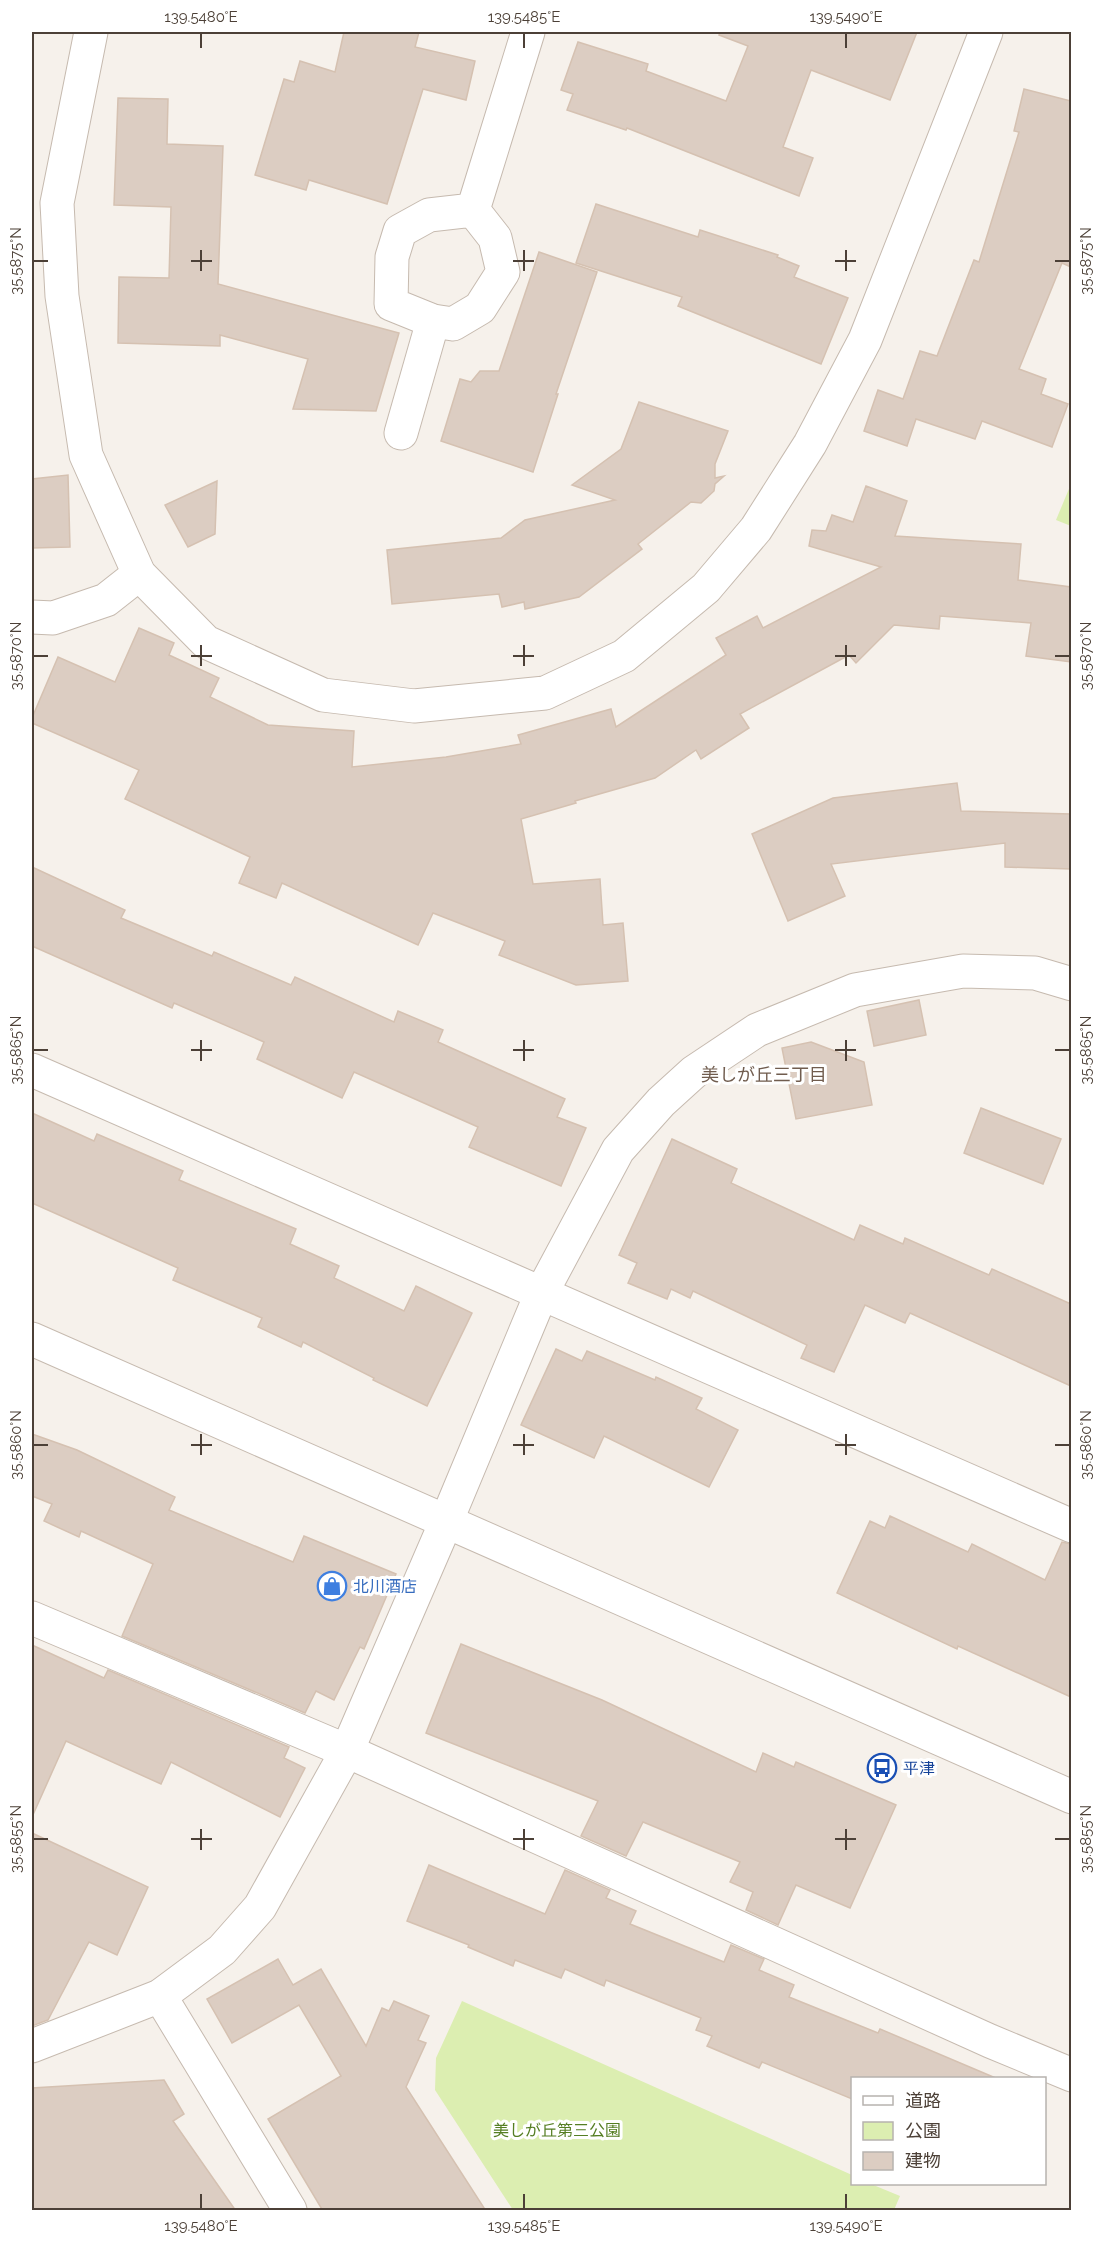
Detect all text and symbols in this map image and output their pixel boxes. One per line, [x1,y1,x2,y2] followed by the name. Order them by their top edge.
[164,8,238,26] text: 139.5480°E
[488,8,560,26] text: 139.5485°E
[809,8,883,26] text: 139.5490°E
[7,227,25,295] text: 35.5875°N
[1077,227,1095,295] text: 35.5875°N
[7,622,25,690] text: 35.5870°N
[1077,622,1095,690] text: 35.5870°N
[7,1016,25,1084] text: 35.5865°N
[1077,1016,1095,1084] text: 35.5865°N
[701,1064,827,1085] district label: 美しが丘三丁目
[7,1410,25,1480] text: 35.5860°N
[1077,1410,1095,1480] text: 35.5860°N
[316,1570,348,1602] shop icon: 北川酒店
[353,1577,417,1596] place label: 北川酒店
[866,1752,898,1784] bus stop icon: 平津
[903,1759,935,1778] place label: 平津
[7,1805,25,1873] text: 35.5855°N
[1077,1805,1095,1873] text: 35.5855°N
[851,2077,1046,2185] legend
[905,2090,941,2111] text: 道路
[905,2120,941,2141] text: 公園
[493,2121,621,2140] park label: 美しが丘第三公園
[905,2150,941,2171] text: 建物
[164,2217,238,2235] text: 139.5480°E
[488,2217,560,2235] text: 139.5485°E
[809,2217,883,2235] text: 139.5490°E

